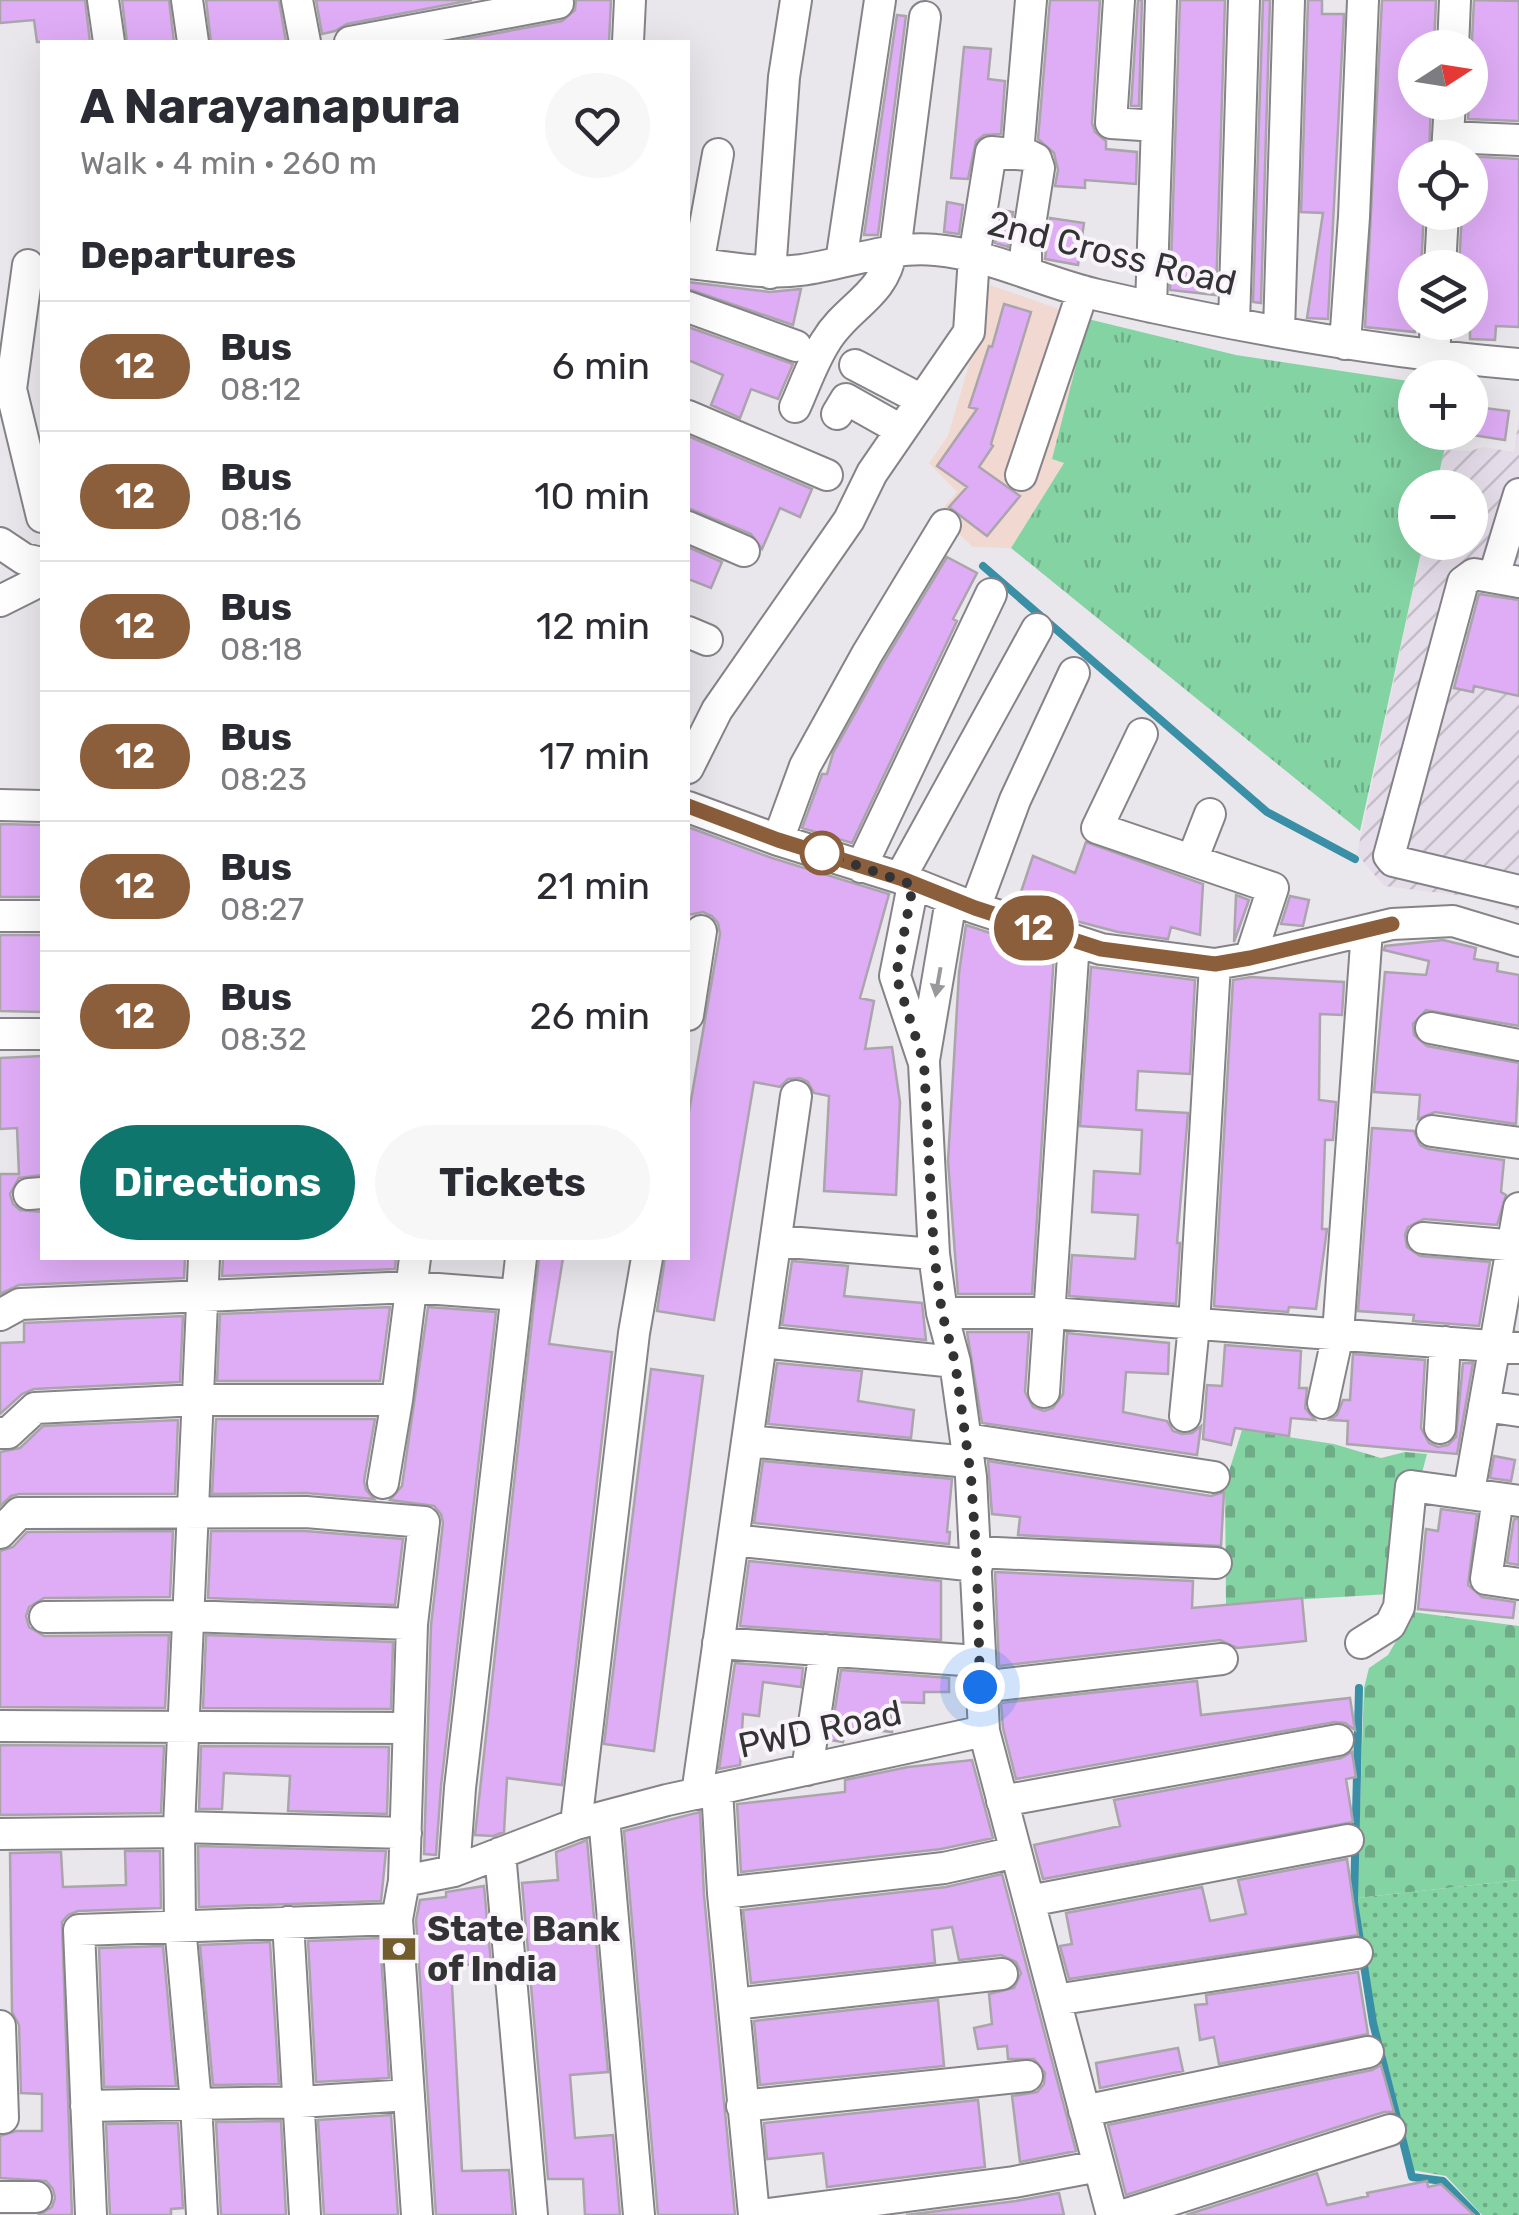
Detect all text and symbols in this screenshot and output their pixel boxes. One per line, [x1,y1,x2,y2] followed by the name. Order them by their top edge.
[1398,30,1488,120] north arrow
[1398,30,1488,560] map controls
[545,73,650,178] button: heart
[80,78,461,135] text: A Narayanapura
[1398,140,1488,230] button: locate
[80,144,377,182] text: Walk · 4 min · 260 m
[983,202,1241,304] street label: 2nd Cross Road
[80,232,296,278] text: Departures
[1398,250,1488,340] button: layers
[220,324,292,370] text: Bus
[552,343,650,389] text: 6 min
[115,345,155,387] text: 12
[1398,360,1488,450] button: +
[220,370,301,408] text: 08:12
[220,454,292,500] text: Bus
[1398,470,1488,560] button: −
[534,473,650,519] text: 10 min
[115,475,155,517] text: 12
[220,500,302,538] text: 08:16
[220,584,292,630] text: Bus
[536,603,650,649] text: 12 min
[115,605,155,647] text: 12
[220,630,303,668] text: 08:18
[220,714,292,760] text: Bus
[539,733,650,779] text: 17 min
[115,735,155,777] text: 12
[220,760,307,798] text: 08:23
[801,832,843,874] unlabelled marker
[220,844,292,890] text: Bus
[536,863,650,909] text: 21 min
[115,865,155,907] text: 12
[220,890,304,928] text: 08:27
[989,896,1079,960] line badge: 12
[1014,907,1054,949] text: 12
[930,966,945,998] one-way arrow
[220,974,292,1020] text: Bus
[529,993,650,1039] text: 26 min
[115,995,155,1037] text: 12
[220,1020,307,1058] text: 08:32
[80,1125,355,1240] button: Directions
[375,1125,650,1240] button: Tickets
[955,1662,1005,1712] your location
[734,1691,906,1767] street label: PWD Road
[427,1908,620,1990] place label: State Bank of India
[380,1930,418,1968] bank icon: State Bank of India

